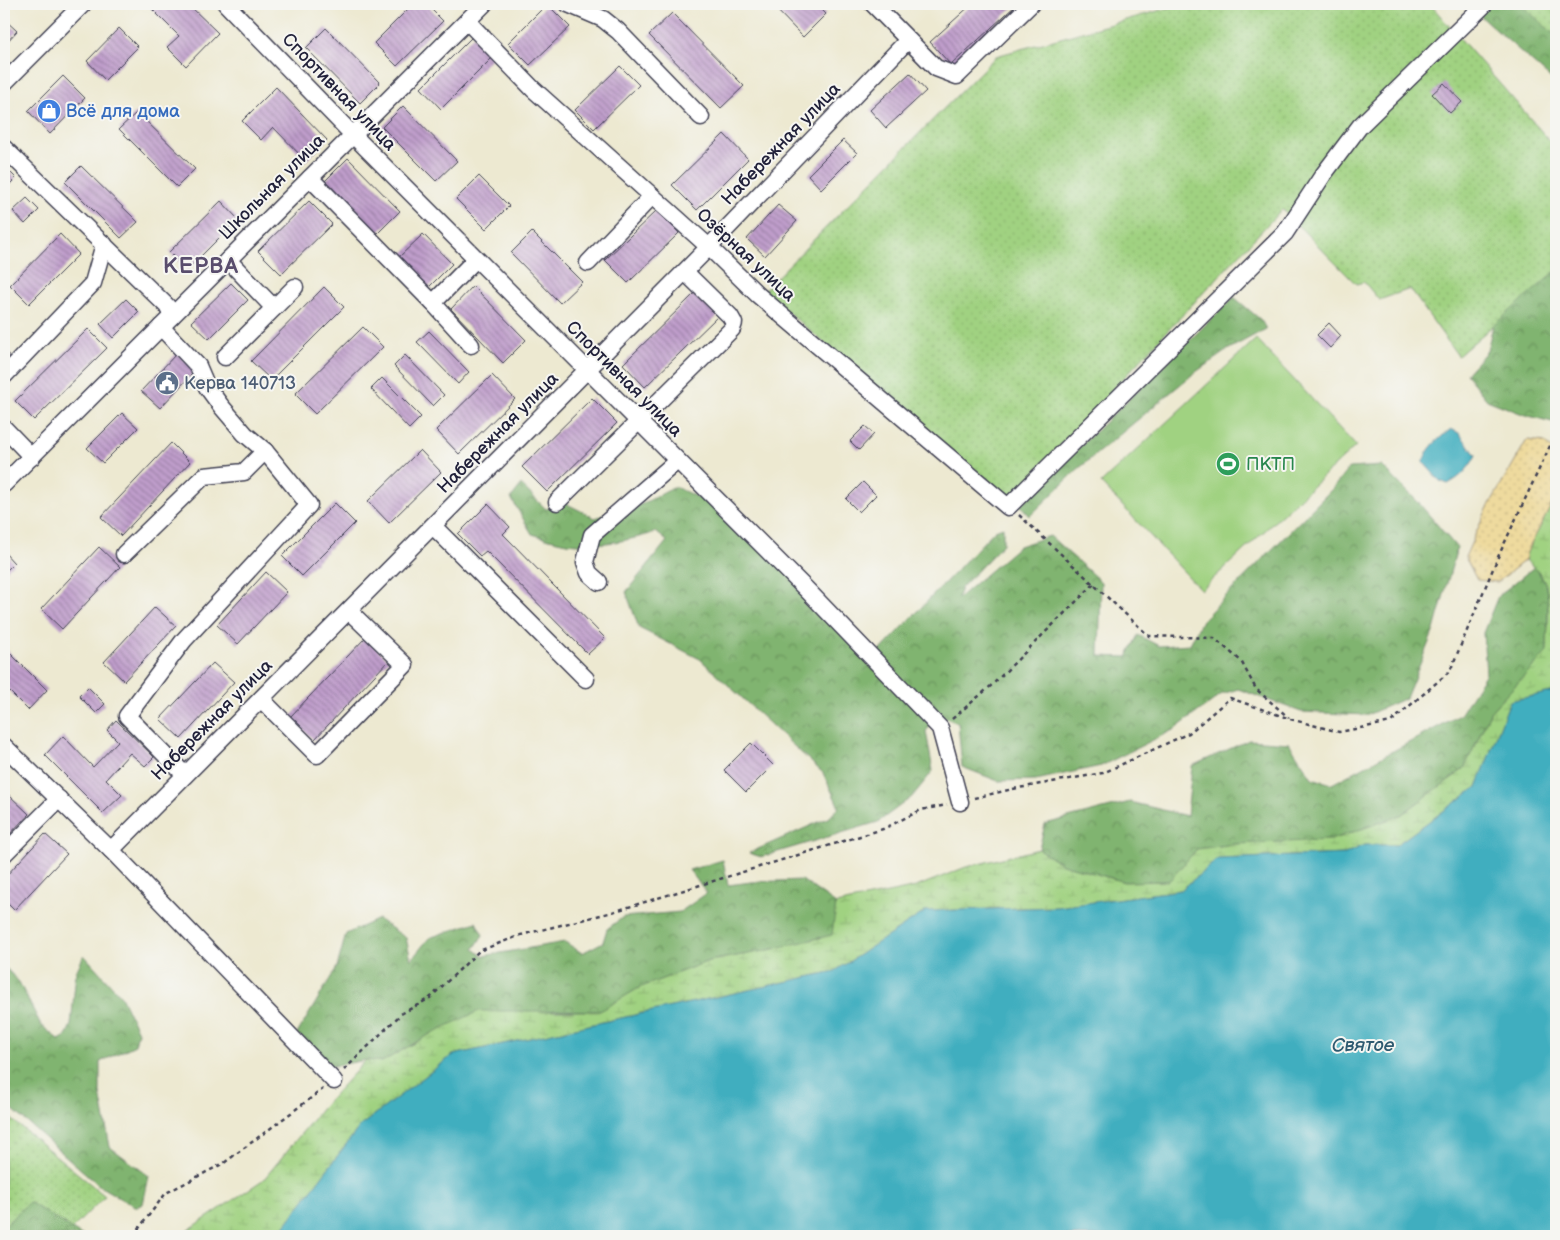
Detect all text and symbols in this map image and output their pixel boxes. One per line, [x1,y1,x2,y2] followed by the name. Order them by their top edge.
[278,29,401,155] street label: Спортивная улица
[717,78,845,210] street label: Набережная улица
[36,98,62,124] shop icon: Всё для дома
[66,101,180,122] place label: Всё для дома
[215,130,329,244] street label: Школьная улица
[692,204,800,306] street label: Озёрная улица
[163,253,239,280] district label: КЕРВА
[562,317,687,442] street label: Спортивная улица
[433,368,563,498] street label: Набережная улица
[154,370,180,396] public building icon: Керва 140713
[184,373,296,394] place label: Керва 140713
[1215,451,1241,477] sports icon: ПКТП
[1246,454,1295,475] place label: ПКТП
[147,655,277,785] street label: Набережная улица
[1332,1034,1395,1057] water label: Святое

